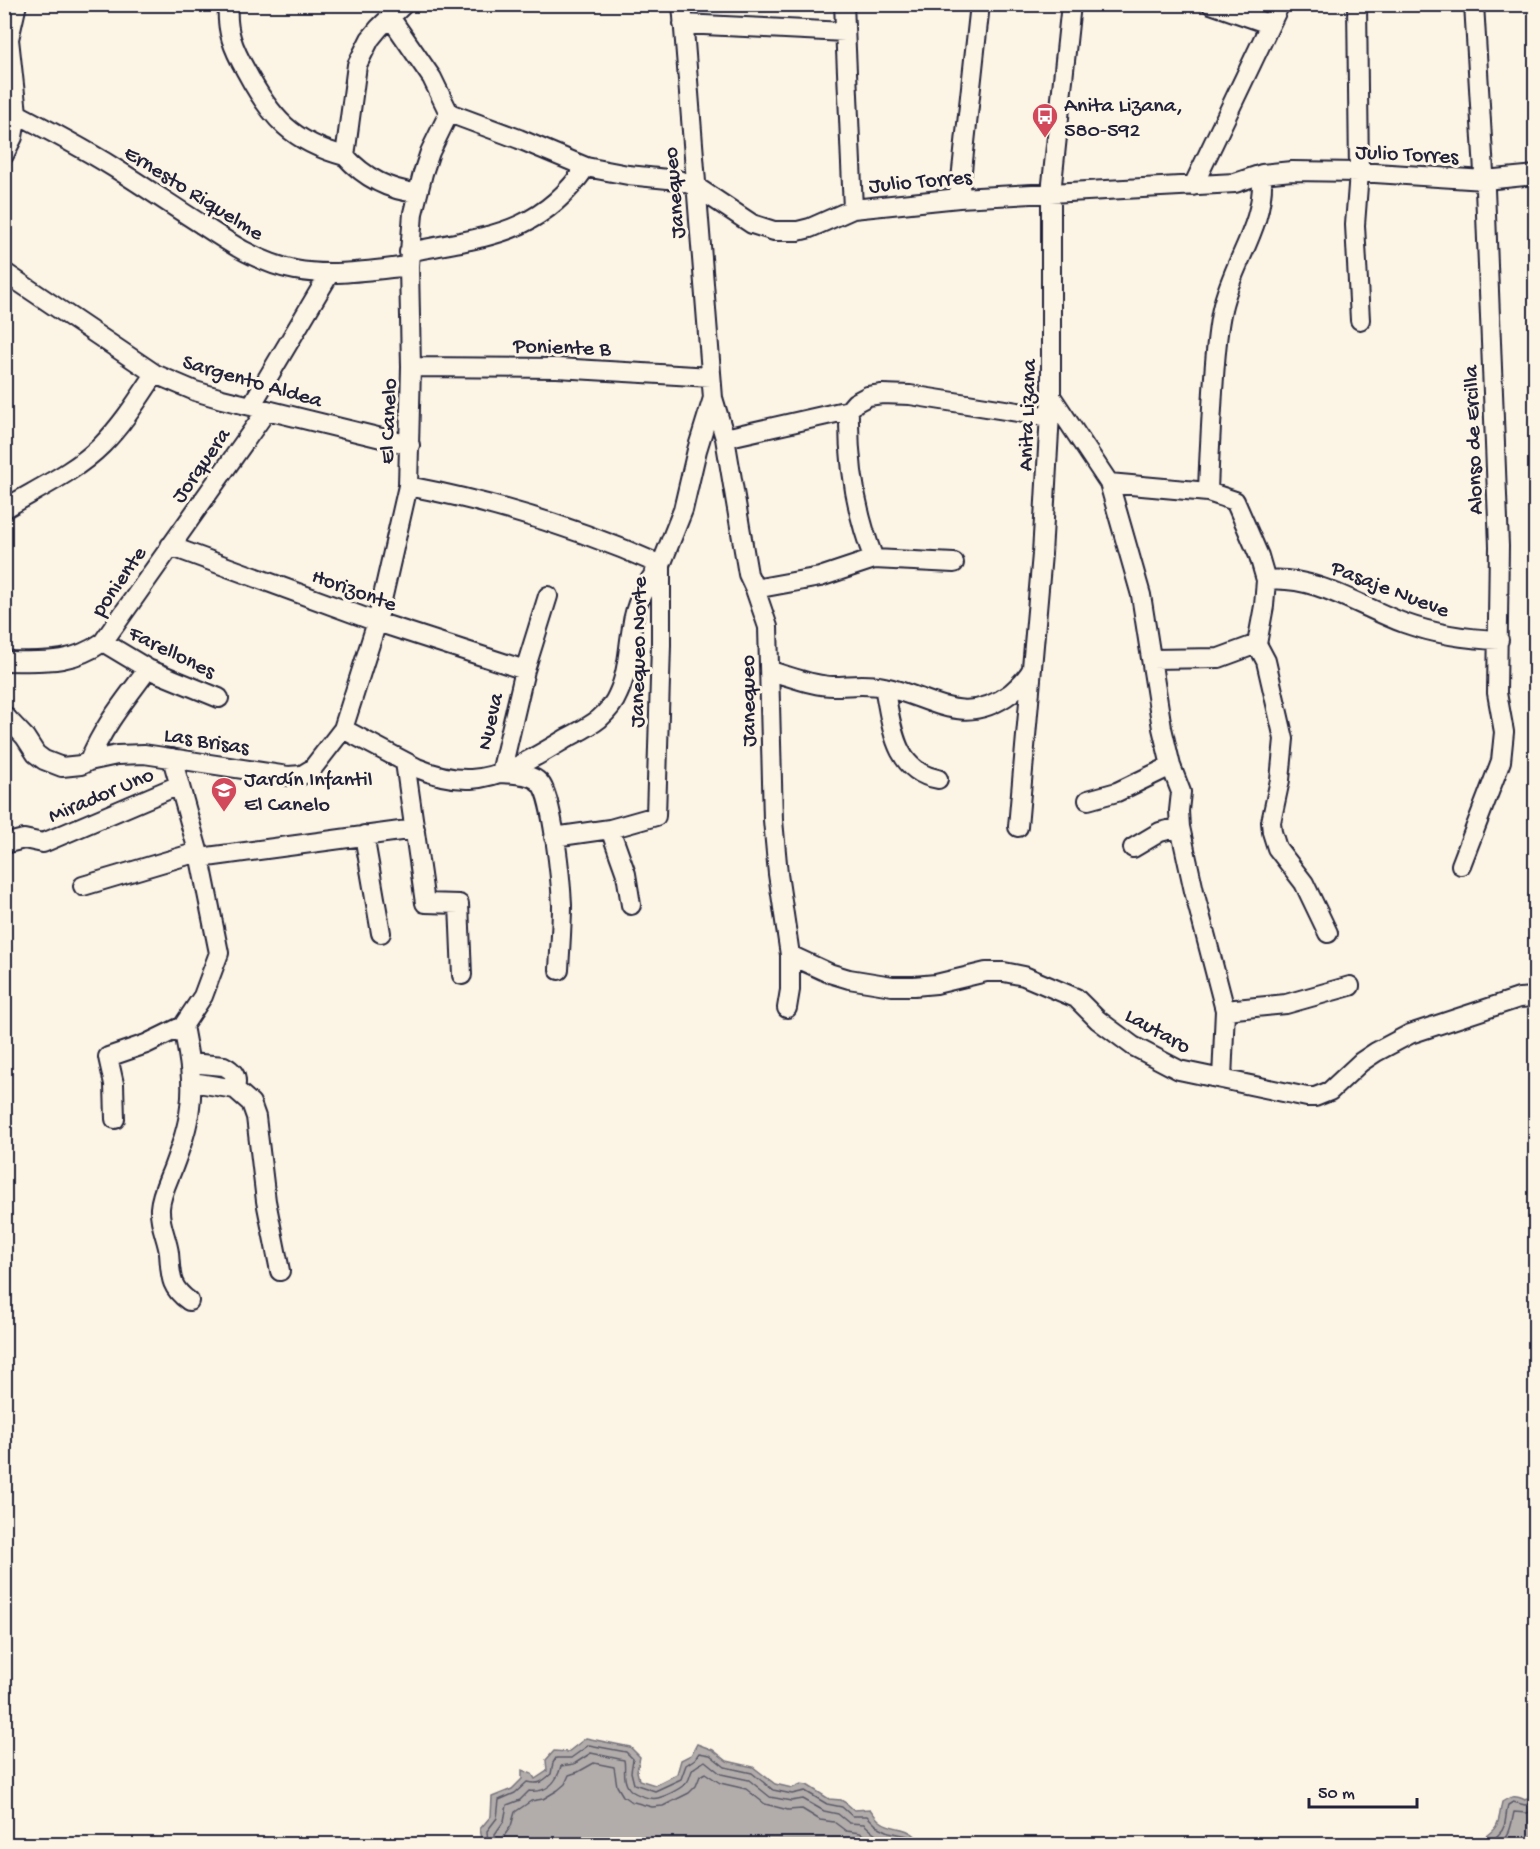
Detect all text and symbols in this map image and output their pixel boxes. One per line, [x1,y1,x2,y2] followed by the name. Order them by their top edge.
[1064,94,1183,145] place label: Anita Lizana, 580-592
[1030,101,1060,139] bus stop icon: Anita Lizana, 580-592
[1355,140,1460,172] street label: Julio Torres
[118,141,268,248] street label: Ernesto Riquelme
[659,146,693,240] street label: Janequeo
[868,165,974,200] street label: Julio Torres
[512,334,612,364] street label: Poniente B
[179,350,326,415] street label: Sargento Aldea
[1014,358,1044,472] street label: Anita Lizana
[1459,364,1491,515] street label: Alonso de Ercilla
[376,378,404,465] street label: El Canelo
[167,423,238,509] street label: Jorquera
[86,542,154,623] street label: poniente
[1326,556,1453,625] street label: Pasaje Nueve
[308,564,400,619] street label: Horizonte
[626,576,654,728] street label: Janequeo Norte
[123,621,220,686] street label: Farellones
[736,655,764,747] street label: Janequeo
[473,690,511,753] street label: Nueva
[162,723,252,763] street label: Las Brisas
[45,763,158,831] street label: Mirador Uno
[244,768,373,819] place label: Jardín Infantil El Canelo
[209,775,239,813] school or university icon: Jardín Infantil El Canelo
[1120,1004,1194,1061] street label: Lautaro
[1309,1771,1417,1809] scale bar
[1318,1784,1355,1805] text: 50 m

